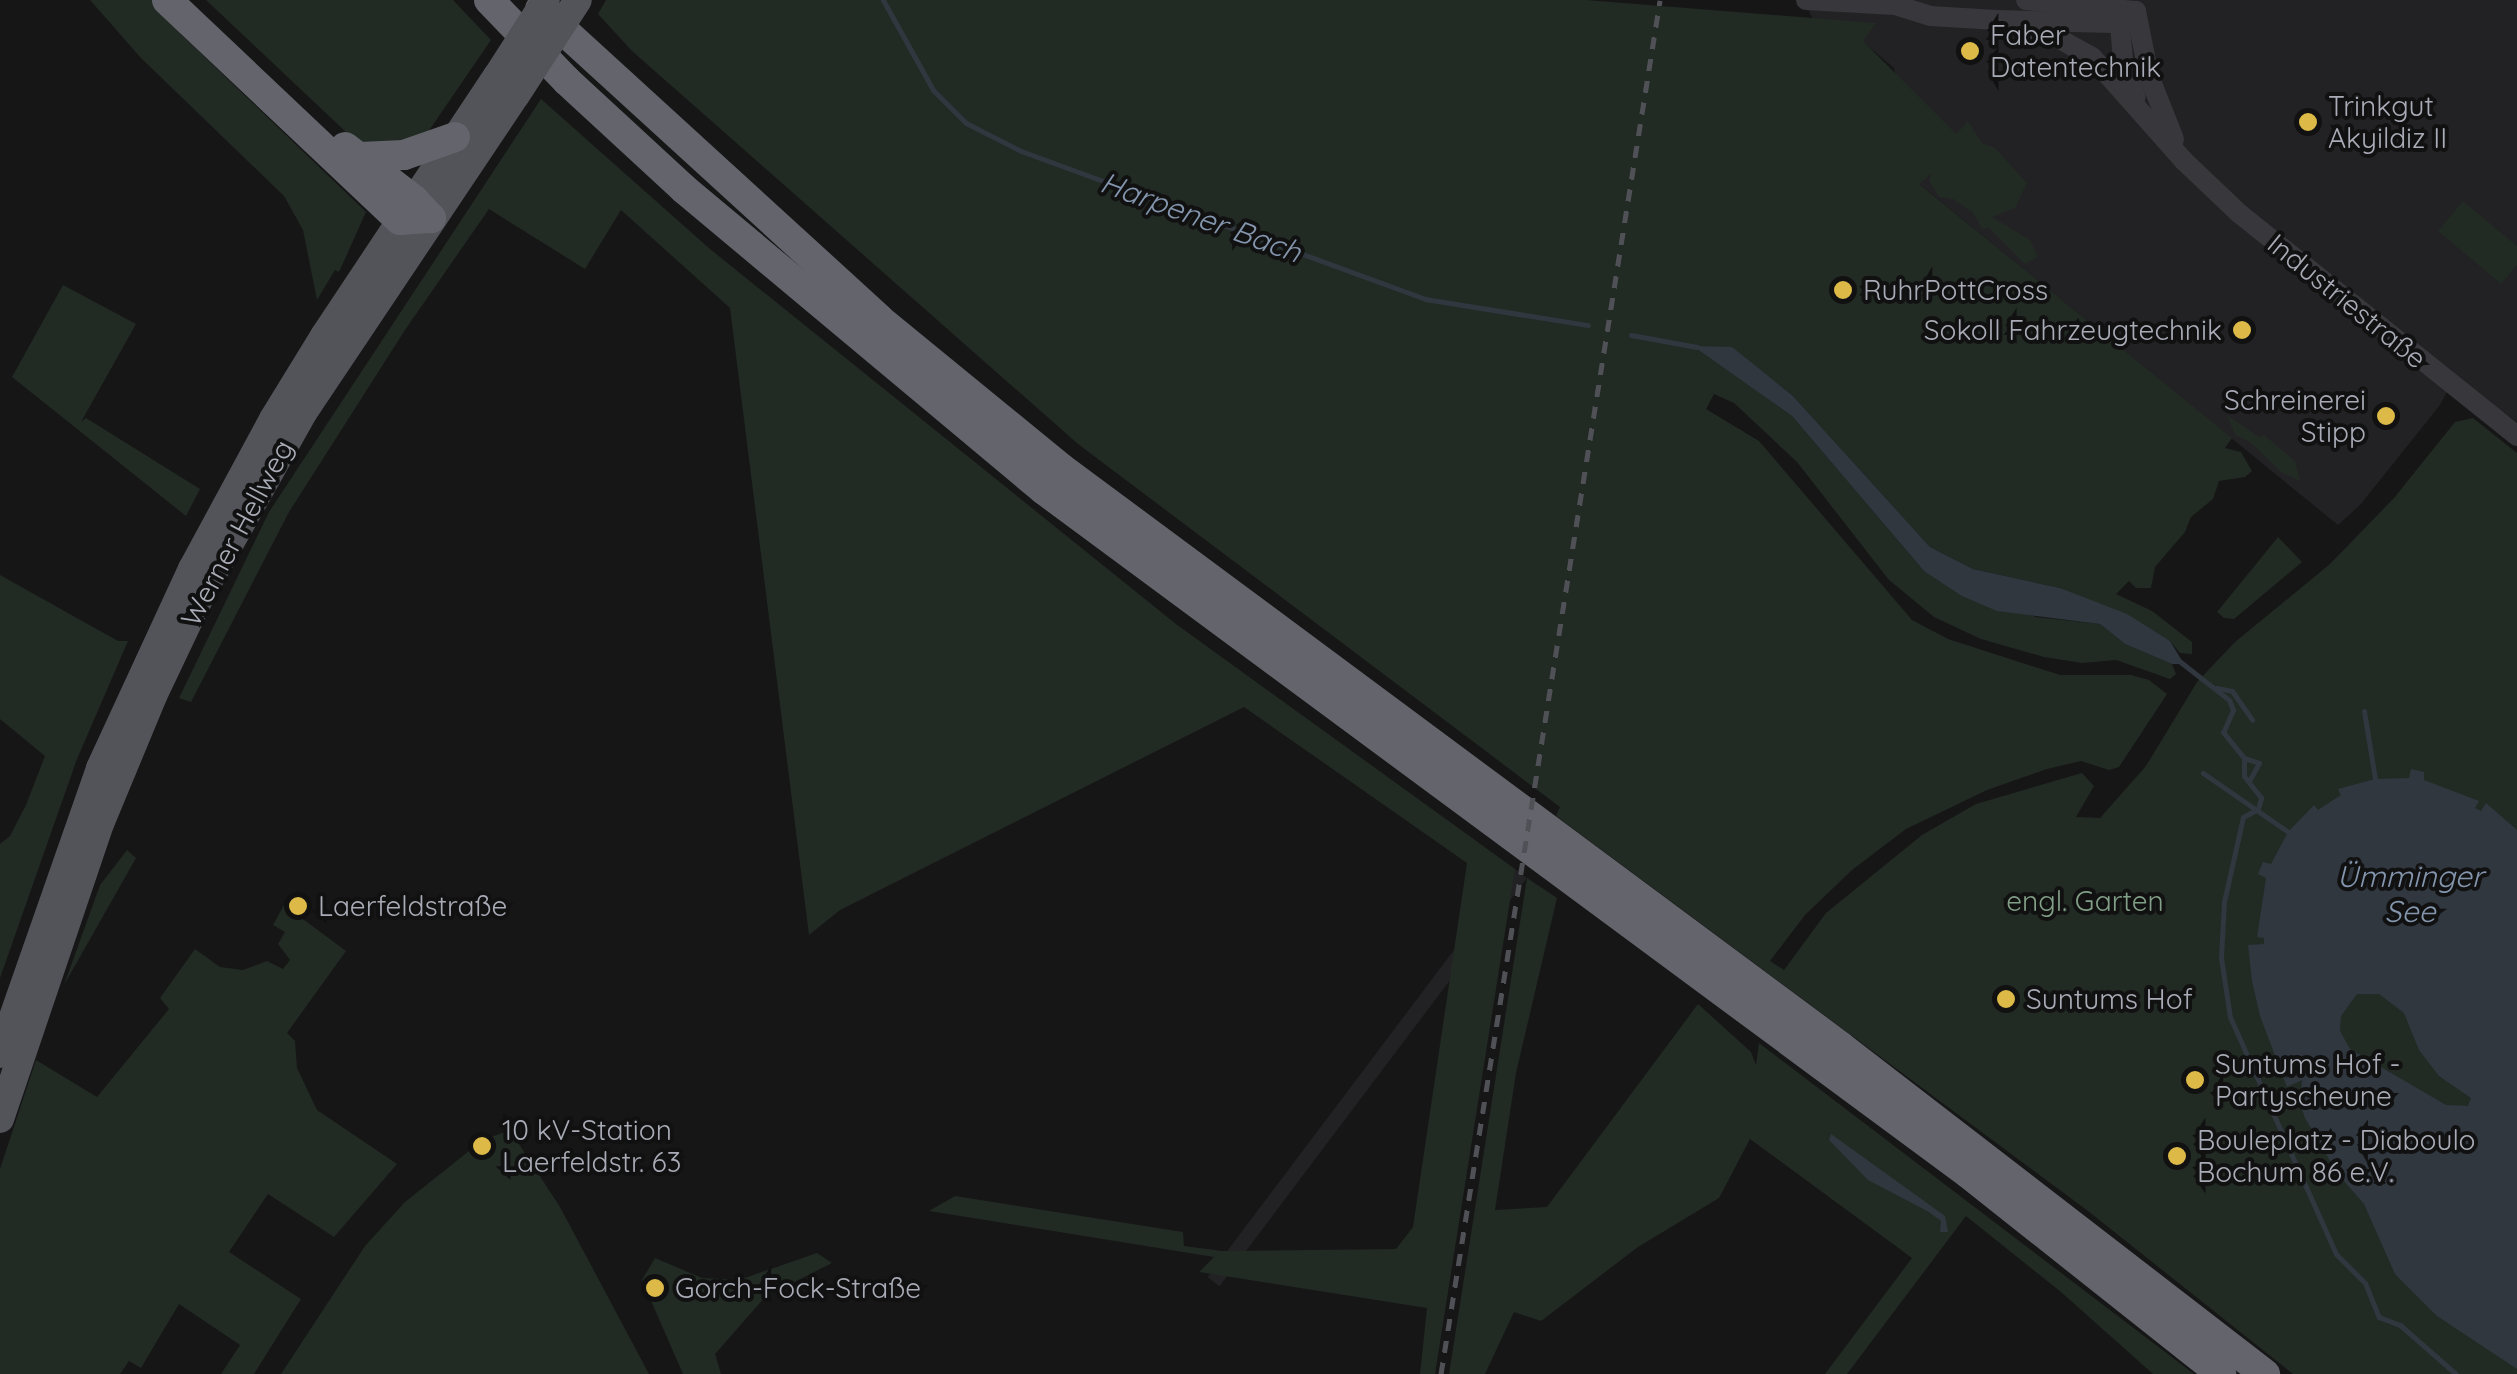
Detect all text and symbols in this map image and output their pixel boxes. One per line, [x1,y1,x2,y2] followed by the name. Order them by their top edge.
[1990,18,2161,84] place label: Faber Datentechnik
[1959,40,1981,62] marker: Faber Datentechnik
[2328,89,2447,155] place label: Trinkgut Akyildiz II
[2297,111,2319,133] marker: Trinkgut Akyildiz II
[1096,164,1306,270] water label: Harpener Bach
[2261,227,2433,375] street label: Industriestraße
[1863,273,2048,307] place label: RuhrPottCross
[1832,279,1854,301] marker: RuhrPottCross
[1924,313,2222,347] place label: Sokoll Fahrzeugtechnik
[2231,319,2253,341] marker: Sokoll Fahrzeugtechnik
[2224,383,2366,449] place label: Schreinerei Stipp
[2375,405,2397,427] marker: Schreinerei Stipp
[174,434,300,632] street label: Werner Hellweg
[2337,858,2483,928] water label: Ümminger See
[2006,884,2164,918] park label: engl. Garten
[318,889,507,923] place label: Laerfeldstraße
[287,895,309,917] marker: Laerfeldstraße
[2026,982,2193,1016] place label: Suntums Hof
[1995,988,2017,1010] marker: Suntums Hof
[2215,1047,2400,1113] place label: Suntums Hof - Partyscheune
[2184,1069,2206,1091] marker: Suntums Hof - Partyscheune
[502,1113,681,1179] place label: 10 kV-Station Laerfeldstr. 63
[2197,1123,2475,1189] place label: Bouleplatz - Diaboulo Bochum 86 e.V.
[471,1135,493,1157] marker: 10 kV-Station Laerfeldstr. 63
[2166,1145,2188,1167] marker: Bouleplatz - Diaboulo Bochum 86 e.V.
[675,1271,921,1305] place label: Gorch-Fock-Straße
[644,1277,666,1299] marker: Gorch-Fock-Straße

